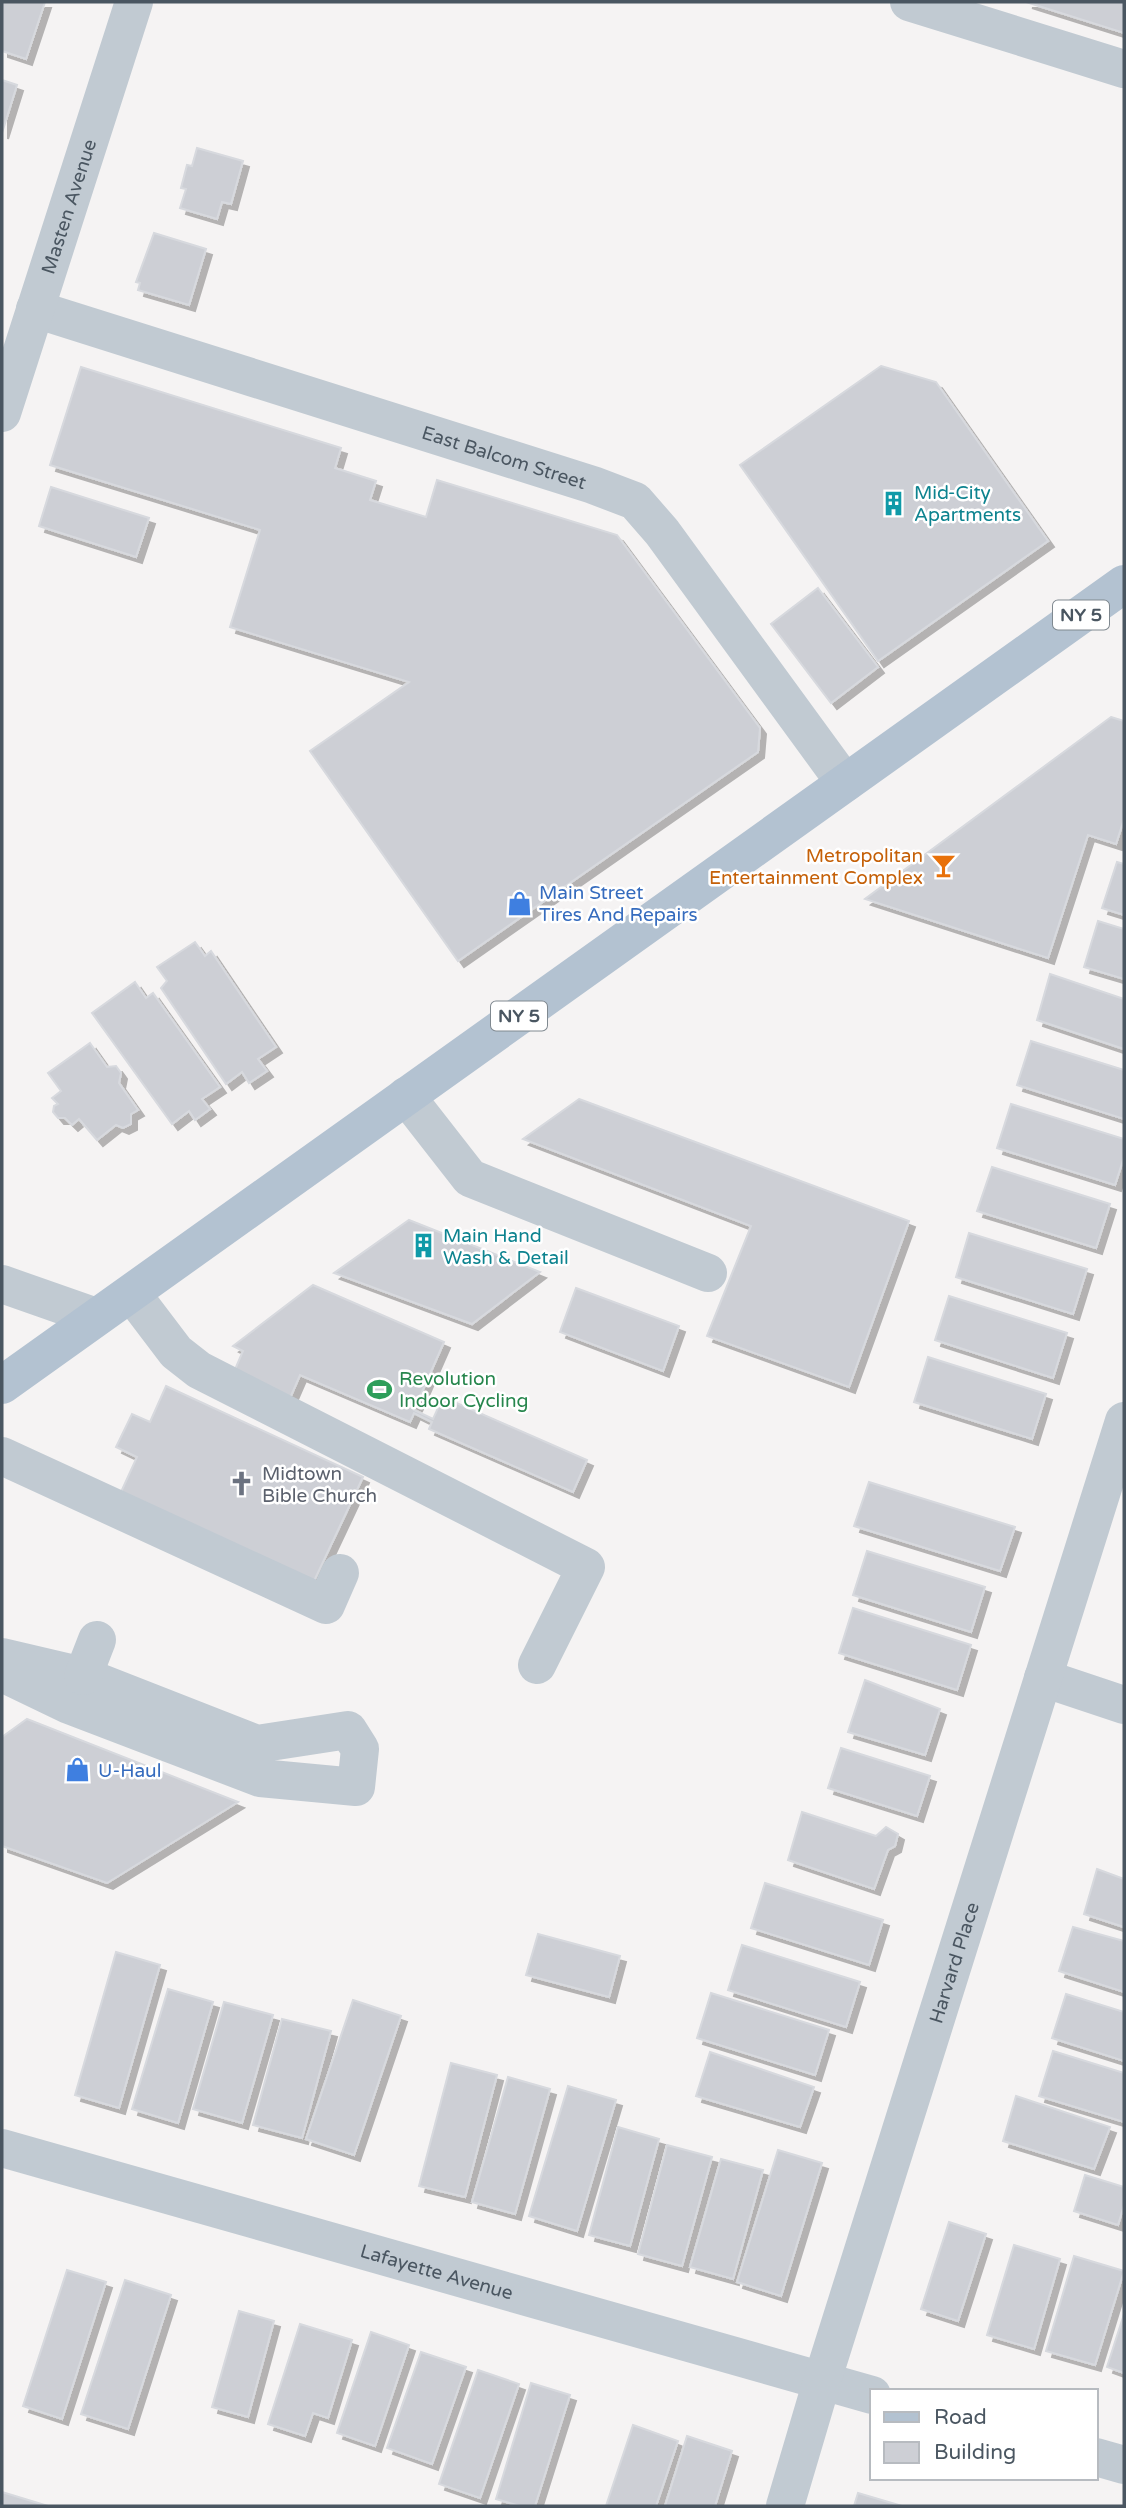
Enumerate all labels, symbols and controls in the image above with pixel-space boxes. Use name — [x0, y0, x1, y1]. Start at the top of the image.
street label: Masten Avenue — [37, 136, 101, 277]
street label: East Balcom Street — [419, 422, 589, 494]
place label: Mid-City Apartments — [914, 482, 1021, 526]
building icon: Mid-City Apartments — [880, 489, 908, 517]
road number: NY 5 — [1053, 600, 1109, 630]
place label: Metropolitan Entertainment Complex — [709, 845, 923, 889]
bar icon: Metropolitan Entertainment Complex — [929, 852, 957, 880]
place label: Main Street Tires And Repairs — [539, 882, 698, 926]
shop icon: Main Street Tires And Repairs — [505, 889, 533, 917]
road number: NY 5 — [491, 1001, 547, 1030]
place label: Main Hand Wash & Detail — [443, 1225, 569, 1269]
building icon: Main Hand Wash & Detail — [409, 1232, 437, 1260]
place label: Revolution Indoor Cycling — [399, 1368, 529, 1412]
sports icon: Revolution Indoor Cycling — [365, 1375, 393, 1403]
place label: Midtown Bible Church — [262, 1463, 377, 1507]
church icon: Midtown Bible Church — [228, 1470, 256, 1498]
shop icon: U-Haul — [64, 1756, 92, 1784]
place label: U-Haul — [98, 1760, 161, 1782]
street label: Harvard Place — [925, 1900, 984, 2026]
street label: Lafayette Avenue — [358, 2240, 515, 2305]
legend — [870, 2389, 1098, 2480]
text: Road — [934, 2405, 987, 2430]
text: Building — [934, 2440, 1016, 2465]

